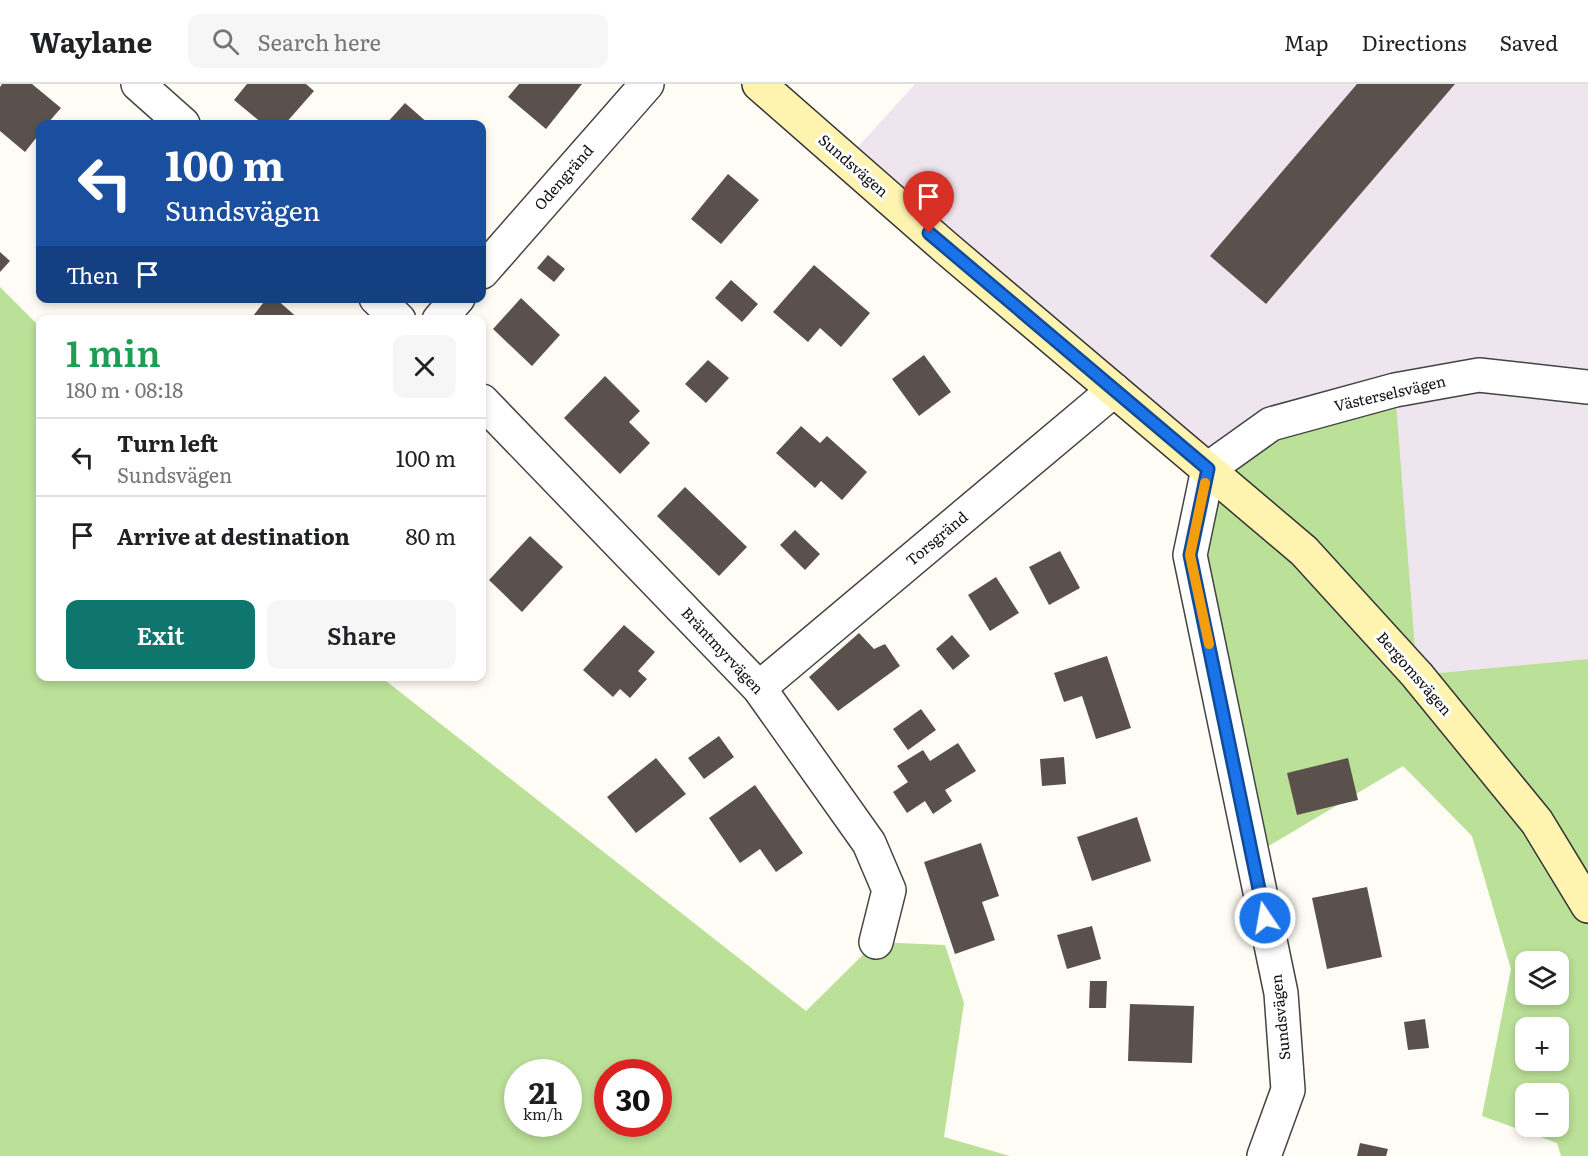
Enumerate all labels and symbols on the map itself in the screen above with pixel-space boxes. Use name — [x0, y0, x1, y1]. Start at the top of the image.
street label: Sundsvägen — [814, 128, 894, 202]
street label: Odengränd — [528, 139, 598, 215]
pin — [903, 171, 954, 233]
street label: Västerselsvägen — [1332, 368, 1448, 417]
street label: Torsgränd — [900, 505, 972, 571]
street label: Bräntmyrvägen — [676, 601, 770, 699]
street label: Bergomsvägen — [1372, 626, 1458, 720]
position arrow — [1233, 886, 1297, 950]
street label: Sundsvägen — [1264, 973, 1295, 1061]
speed limit sign: 30 — [594, 1059, 672, 1137]

